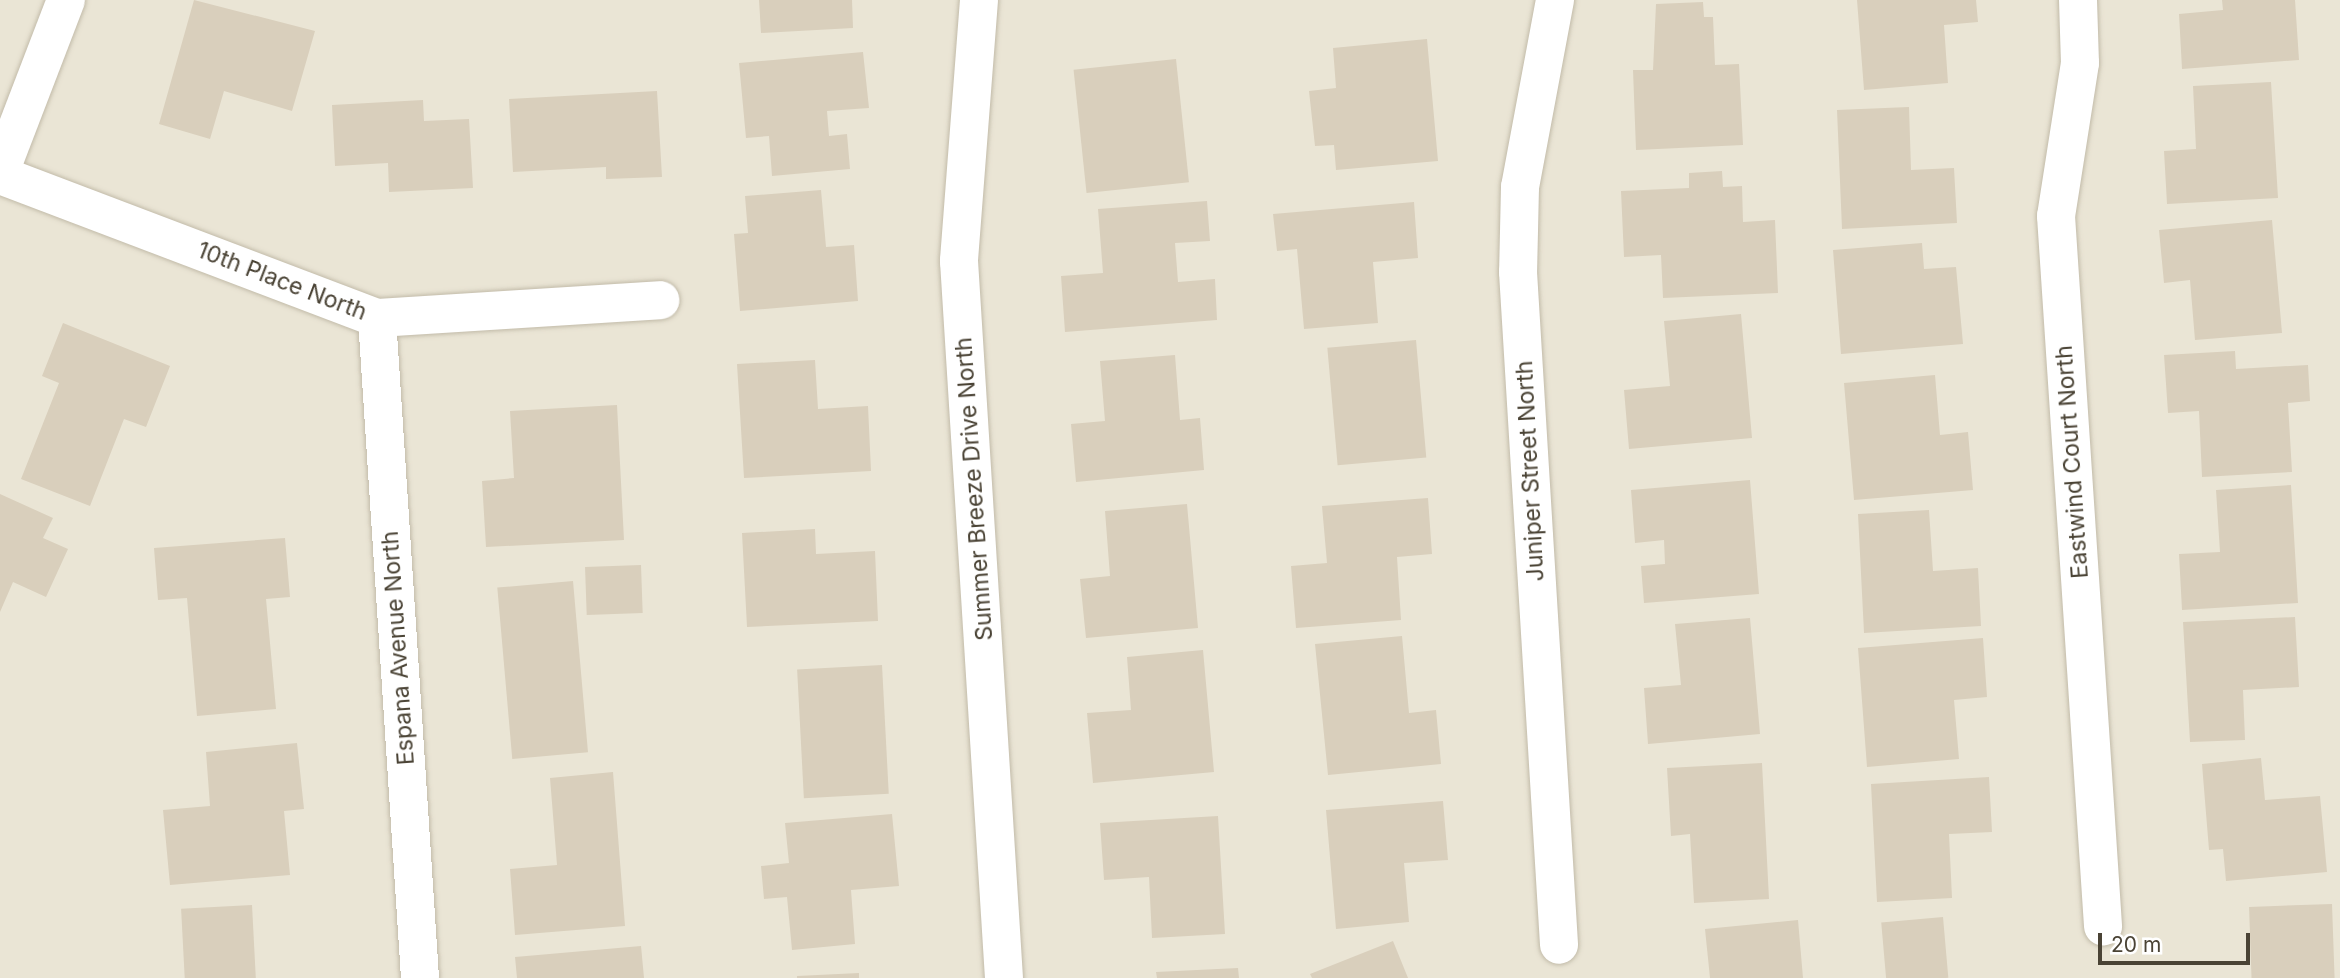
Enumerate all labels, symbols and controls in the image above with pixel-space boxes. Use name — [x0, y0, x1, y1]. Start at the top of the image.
street label: 10th Place North — [193, 236, 371, 326]
street label: Summer Breeze Drive North — [950, 336, 998, 642]
street label: Eastwind Court North — [2050, 344, 2094, 580]
street label: Juniper Street North — [1510, 360, 1550, 582]
street label: Espana Avenue North — [376, 530, 420, 766]
scale bar — [2102, 918, 2254, 962]
text: 20 m — [2111, 932, 2161, 957]

